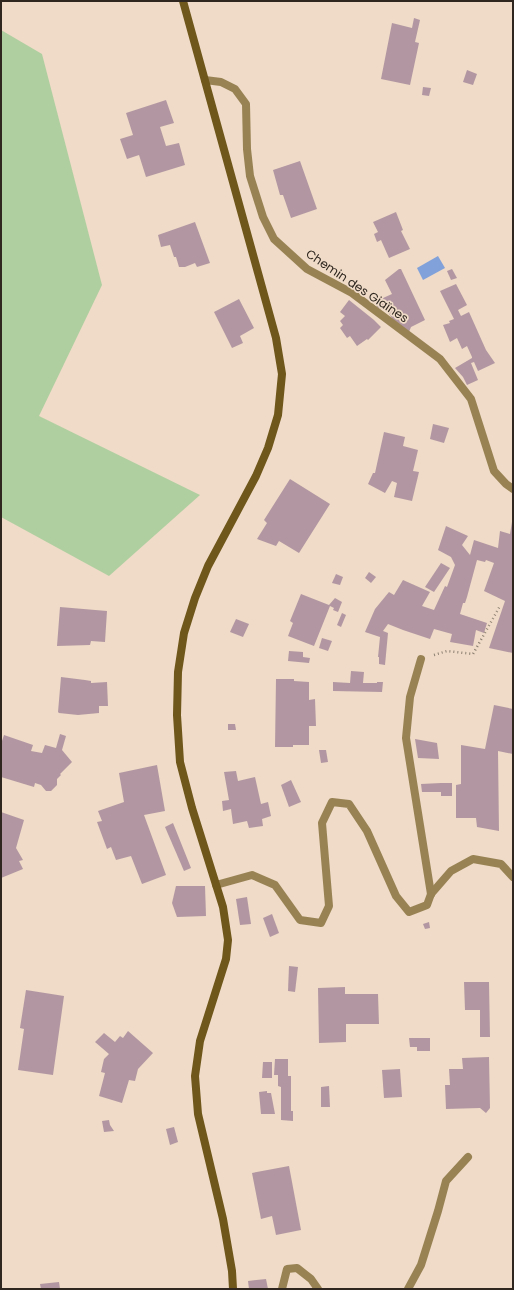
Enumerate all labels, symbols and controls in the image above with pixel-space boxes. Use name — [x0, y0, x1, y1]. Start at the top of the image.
street label: Chemin des Giaïnes — [303, 245, 412, 326]

